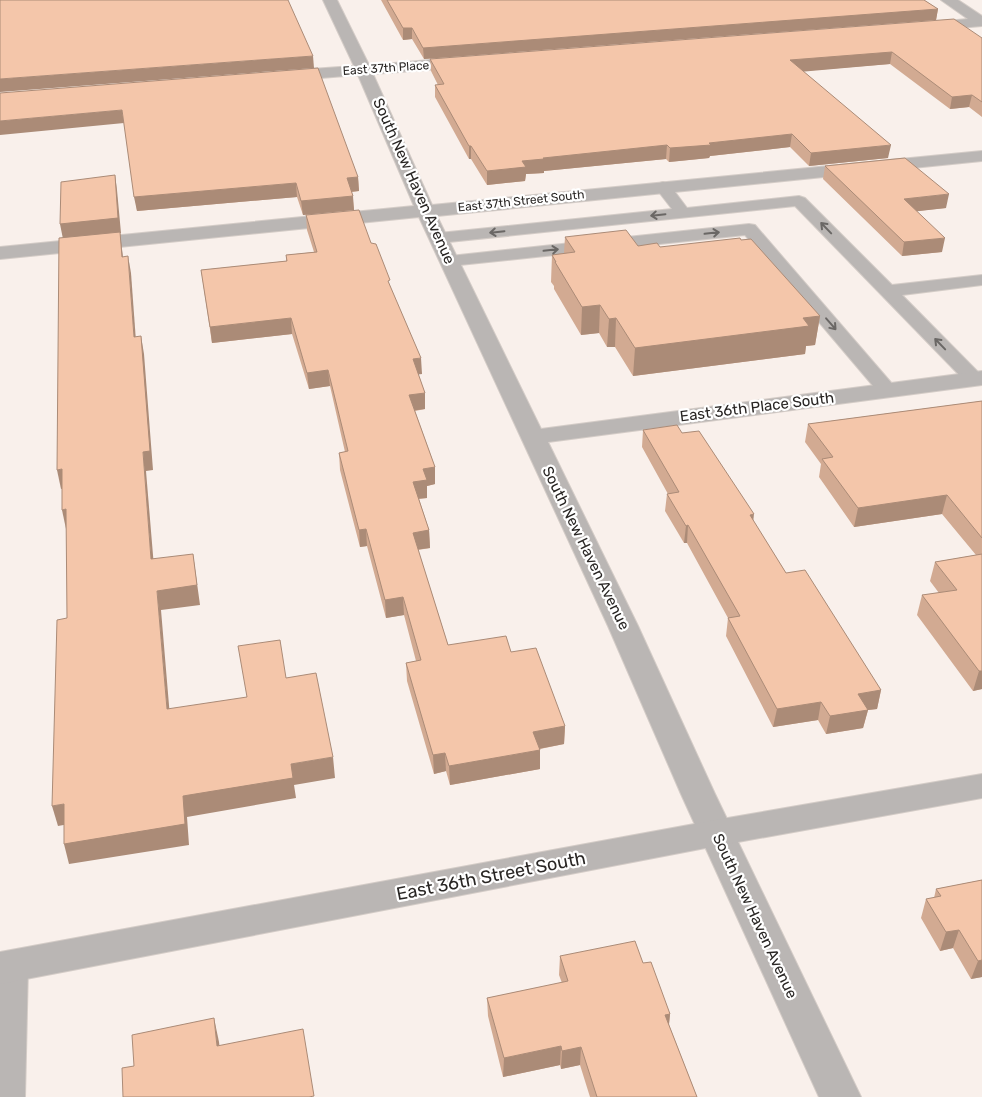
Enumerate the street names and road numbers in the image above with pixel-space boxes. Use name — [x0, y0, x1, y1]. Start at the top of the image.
street label: East 37th Place — [342, 58, 430, 78]
street label: South New Haven Avenue — [369, 95, 459, 267]
street label: East 37th Street South — [457, 187, 585, 215]
street label: East 36th Place South — [679, 389, 835, 425]
street label: South New Haven Avenue — [538, 463, 634, 633]
street label: South New Haven Avenue — [709, 831, 801, 1001]
street label: East 36th Street South — [394, 847, 588, 905]

